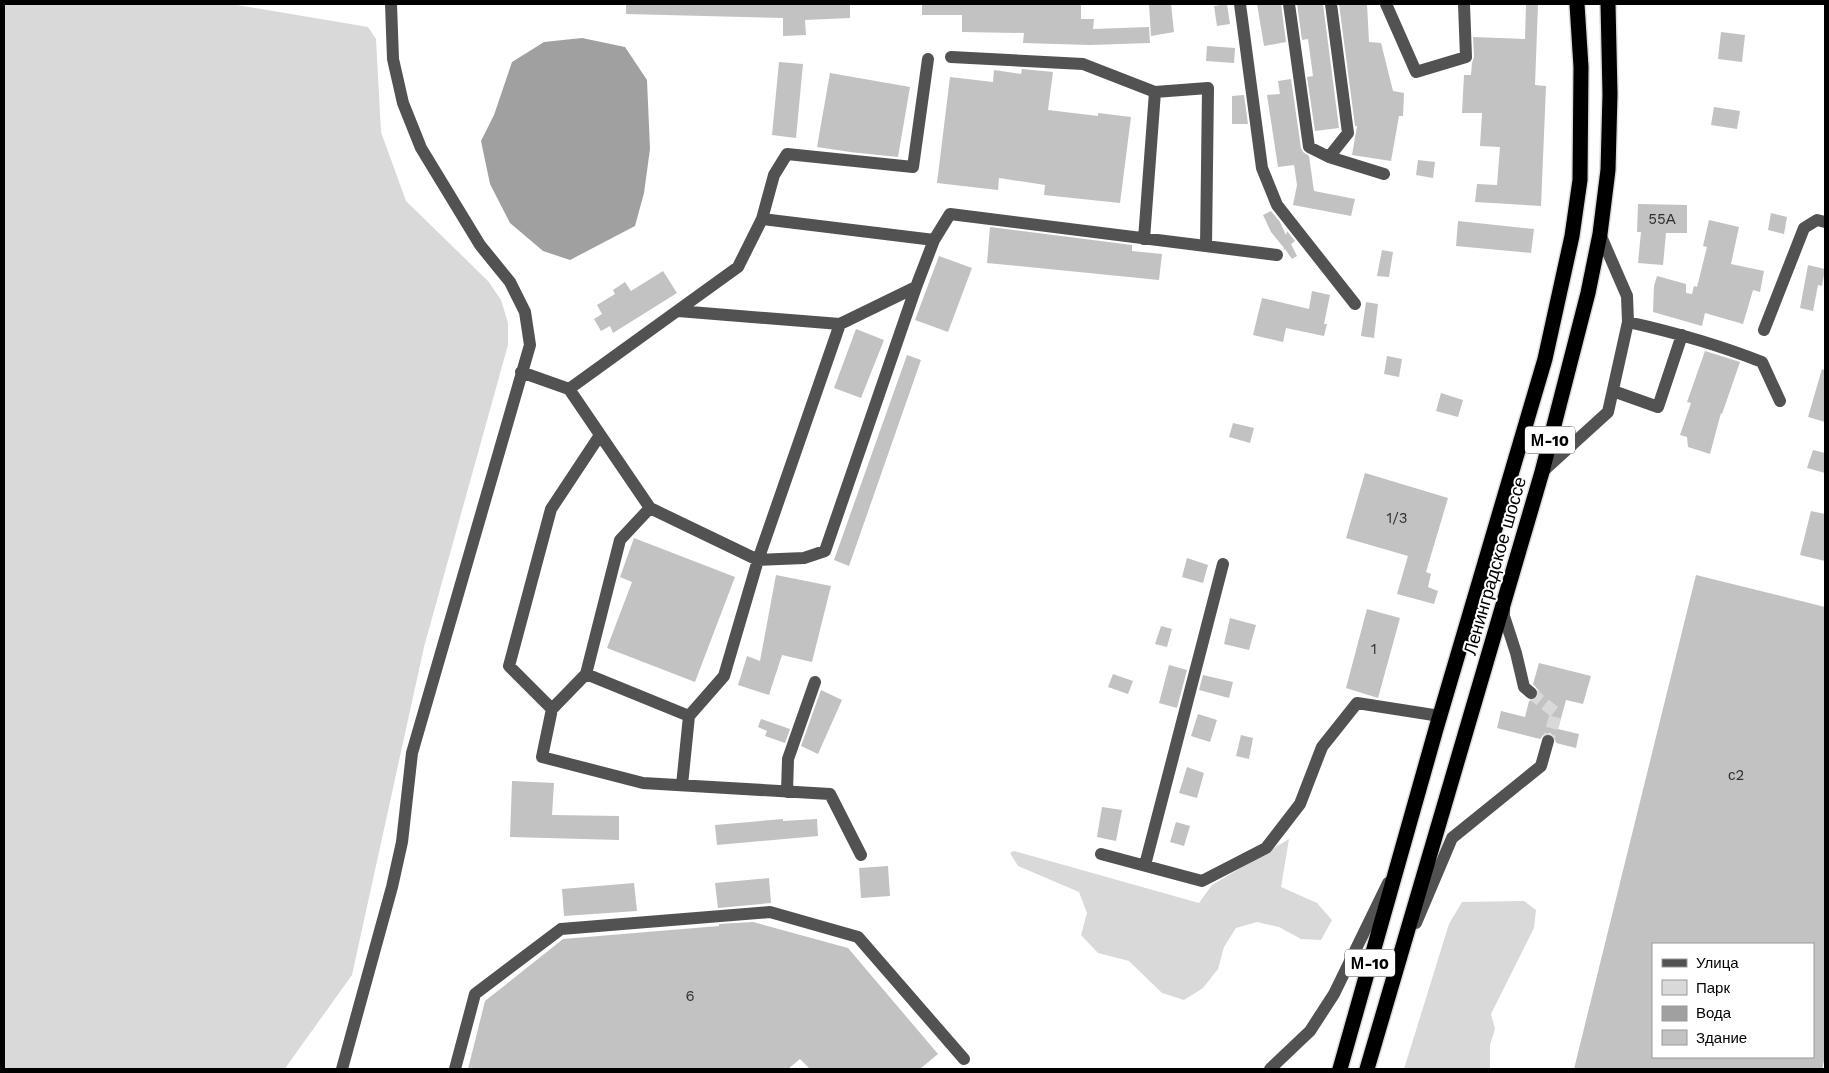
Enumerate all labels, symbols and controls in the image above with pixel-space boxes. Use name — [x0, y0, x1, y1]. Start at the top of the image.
house number: 55А — [1648, 210, 1676, 228]
road number: М-10 — [1525, 426, 1575, 454]
street label: Ленинградское шоссе — [1459, 474, 1530, 657]
house number: 1/3 — [1386, 509, 1408, 527]
house number: 1 — [1371, 640, 1377, 658]
house number: с2 — [1728, 766, 1744, 784]
legend — [1652, 943, 1814, 1058]
road number: М-10 — [1345, 950, 1395, 976]
text: Улица — [1696, 954, 1739, 972]
text: Парк — [1696, 979, 1730, 997]
house number: 6 — [685, 987, 695, 1005]
text: Вода — [1696, 1004, 1732, 1022]
text: Здание — [1696, 1029, 1747, 1047]

